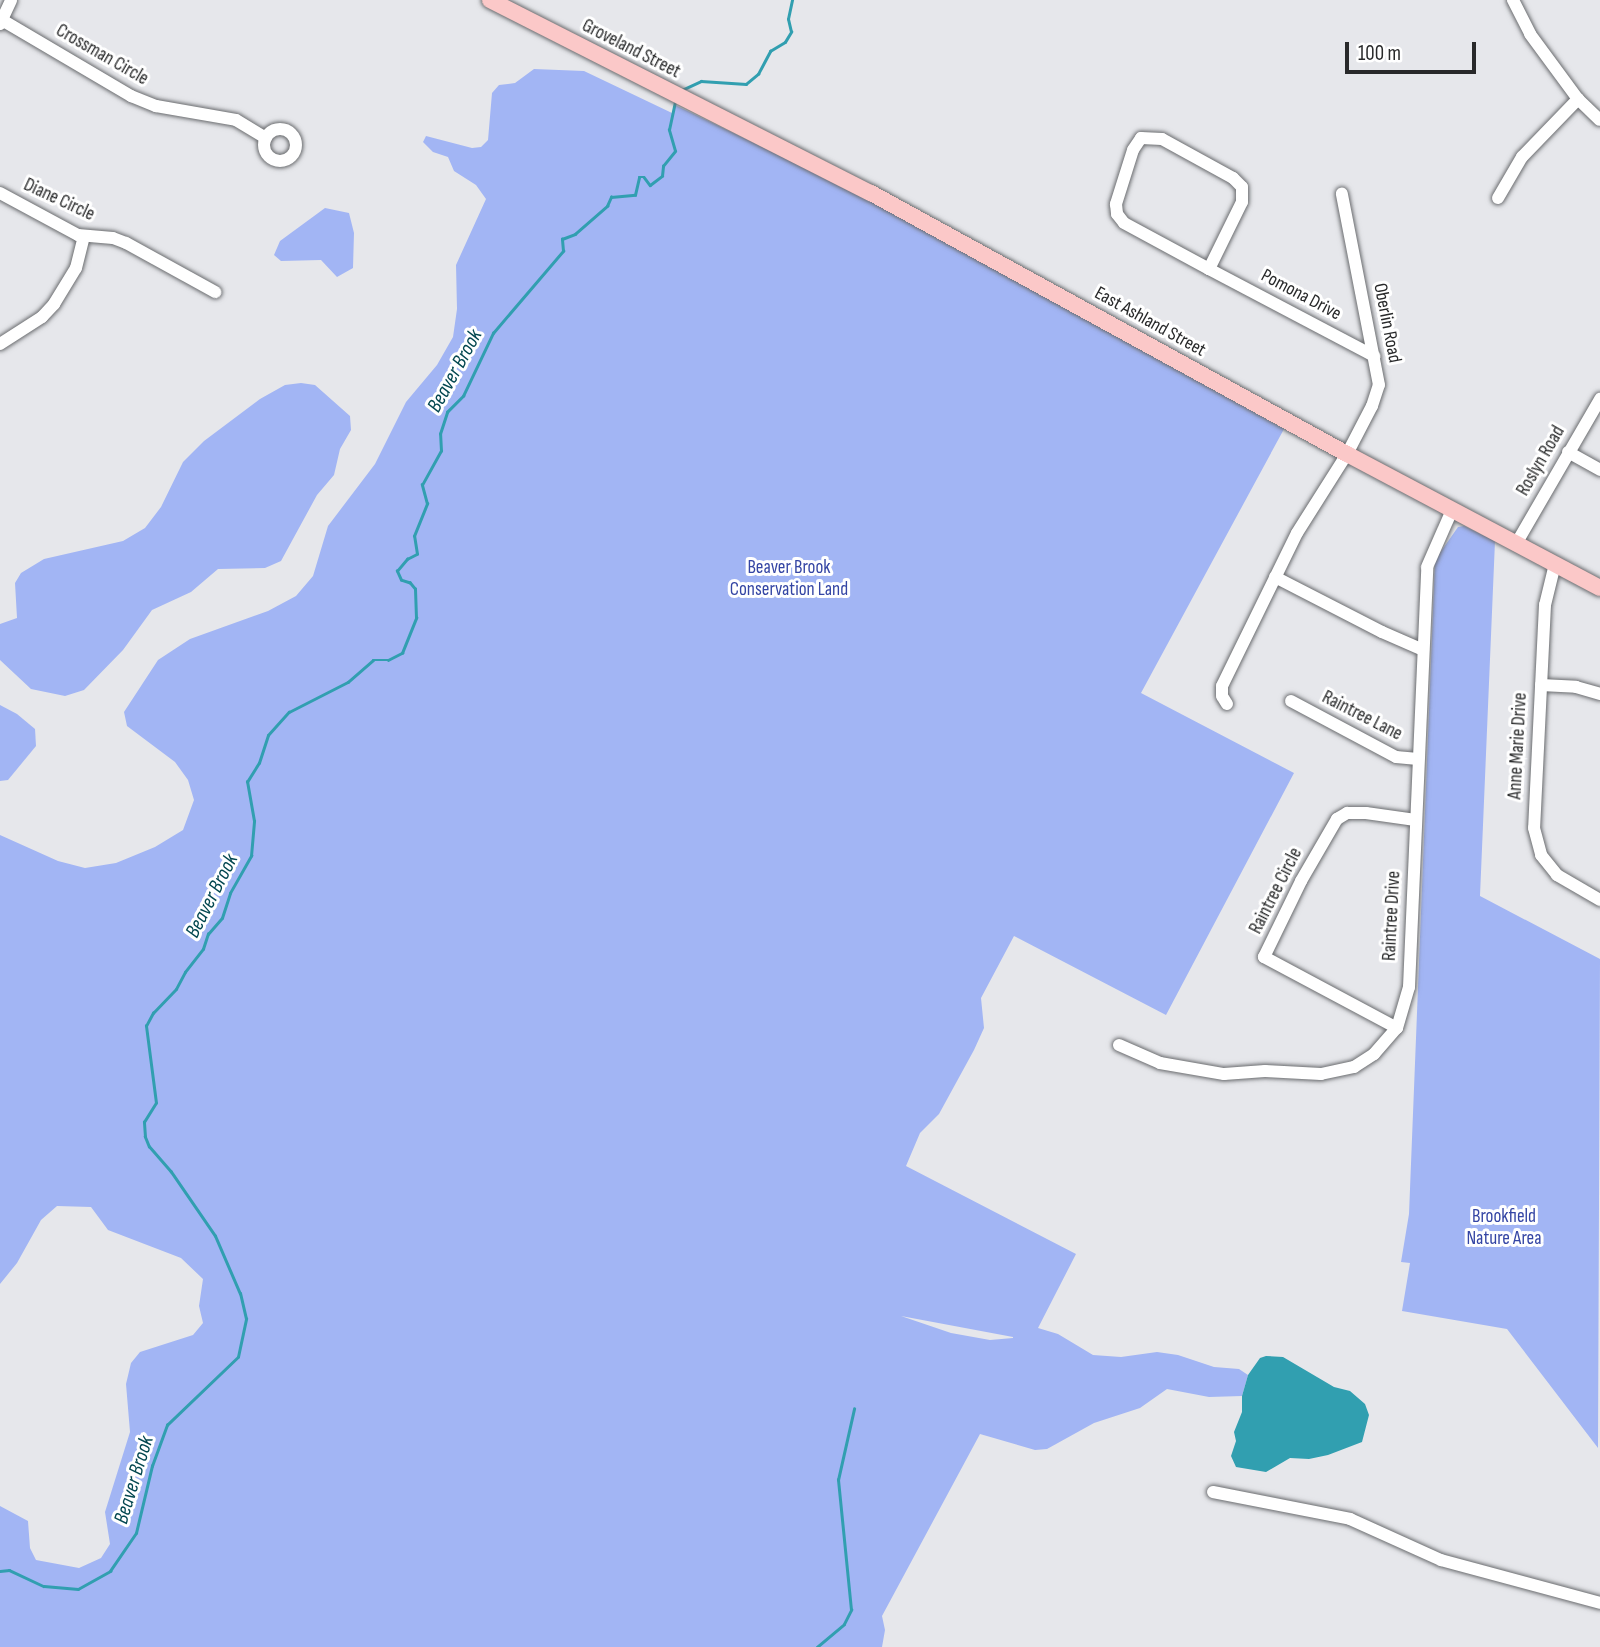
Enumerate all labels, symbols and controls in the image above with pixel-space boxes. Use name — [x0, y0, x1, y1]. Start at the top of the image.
street label: Groveland Street — [578, 14, 684, 84]
street label: Crossman Circle — [52, 19, 152, 91]
scale bar — [1348, 28, 1479, 72]
text: 100 m — [1358, 41, 1401, 66]
street label: Diane Circle — [20, 174, 98, 226]
street label: Pomona Drive — [1257, 264, 1345, 326]
street label: Oberlin Road — [1368, 281, 1406, 365]
street label: East Ashland Street — [1090, 282, 1210, 362]
water label: Beaver Brook — [422, 325, 488, 417]
street label: Roslyn Road — [1512, 422, 1570, 500]
park label: Beaver Brook Conservation Land — [730, 557, 848, 601]
street label: Raintree Lane — [1318, 686, 1406, 746]
street label: Anne Marie Drive — [1504, 692, 1532, 800]
street label: Raintree Circle — [1245, 844, 1307, 938]
water label: Beaver Brook — [180, 850, 244, 942]
street label: Raintree Drive — [1378, 870, 1406, 962]
park label: Brookfield Nature Area — [1466, 1206, 1542, 1250]
water label: Beaver Brook — [109, 1433, 159, 1527]

